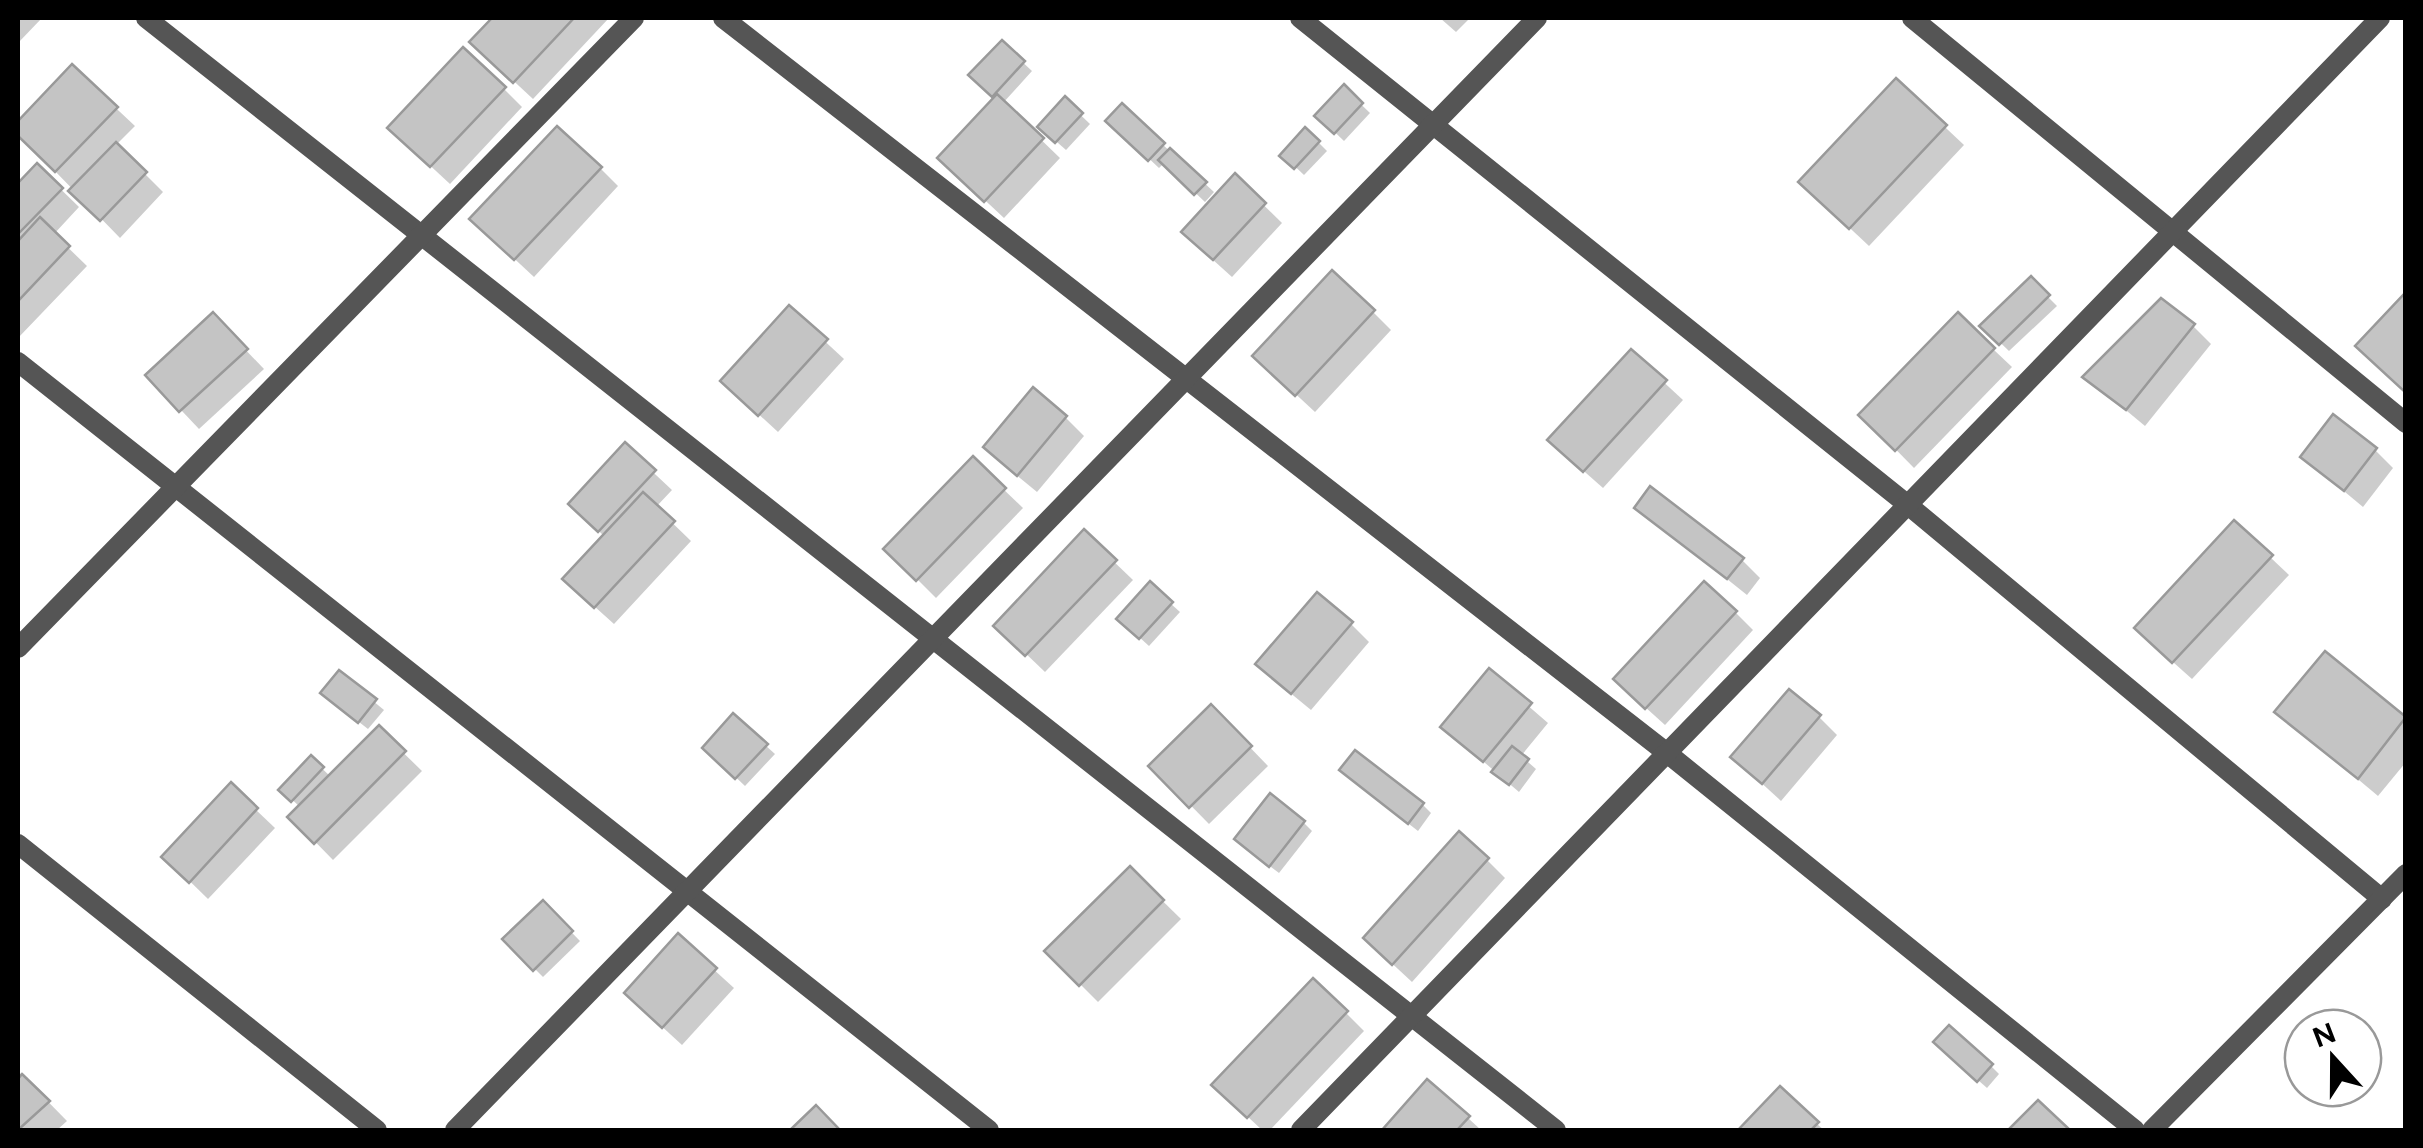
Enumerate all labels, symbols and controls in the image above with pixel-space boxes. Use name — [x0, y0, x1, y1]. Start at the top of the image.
north arrow — [2283, 1008, 2383, 1108]
text: N — [2308, 1015, 2340, 1054]

